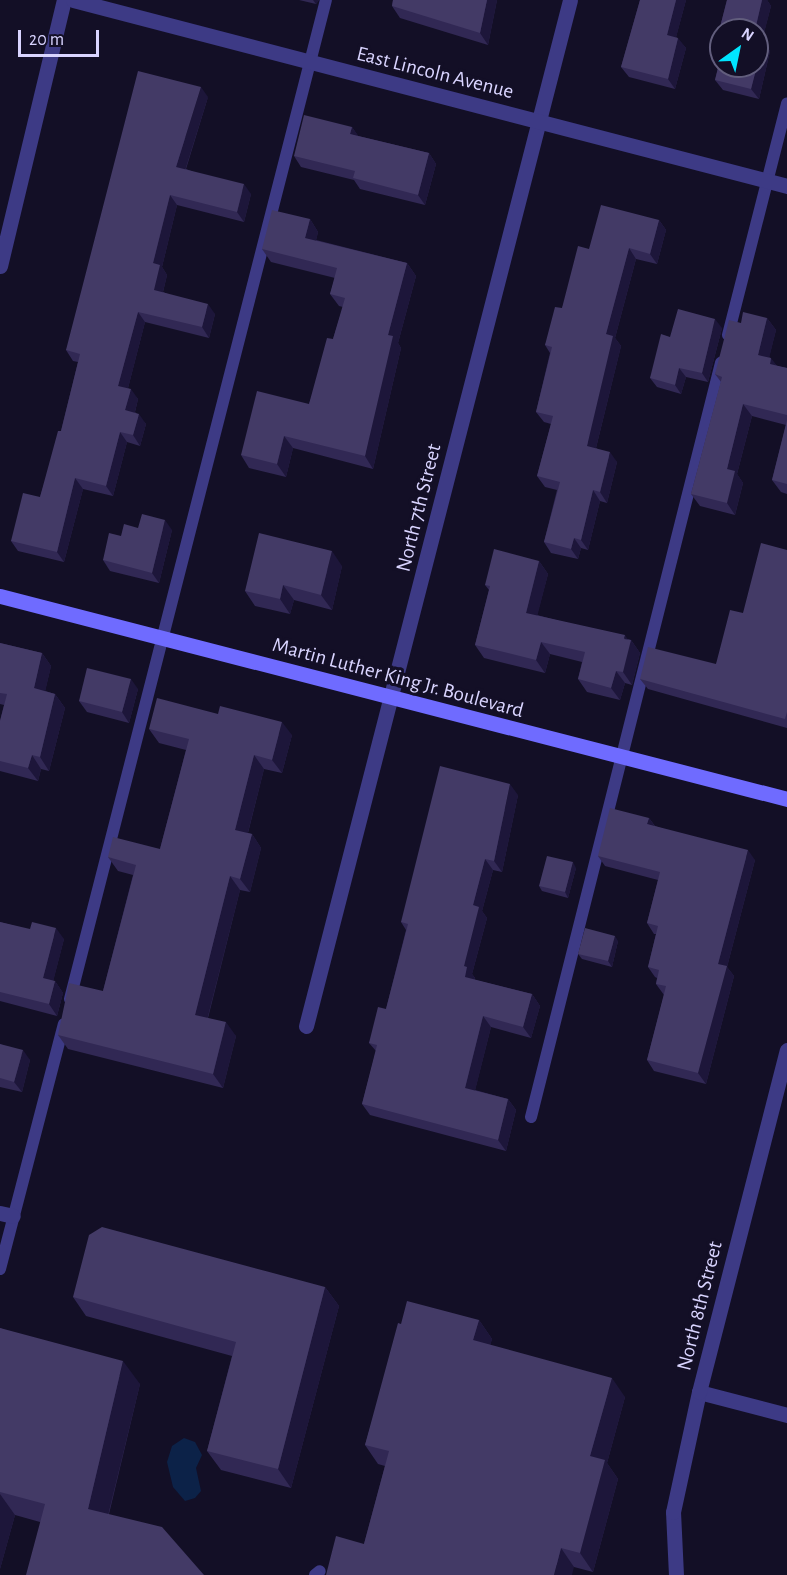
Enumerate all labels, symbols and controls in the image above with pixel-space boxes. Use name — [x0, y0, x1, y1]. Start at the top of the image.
scale bar — [21, 18, 102, 56]
north arrow — [709, 18, 769, 78]
text: N — [739, 25, 757, 44]
text: 20 m — [29, 31, 64, 49]
street label: East Lincoln Avenue — [354, 41, 516, 105]
street label: North 7th Street — [391, 441, 447, 575]
street label: Martin Luther King Jr. Boulevard — [270, 632, 526, 724]
street label: North 8th Street — [672, 1239, 728, 1373]

